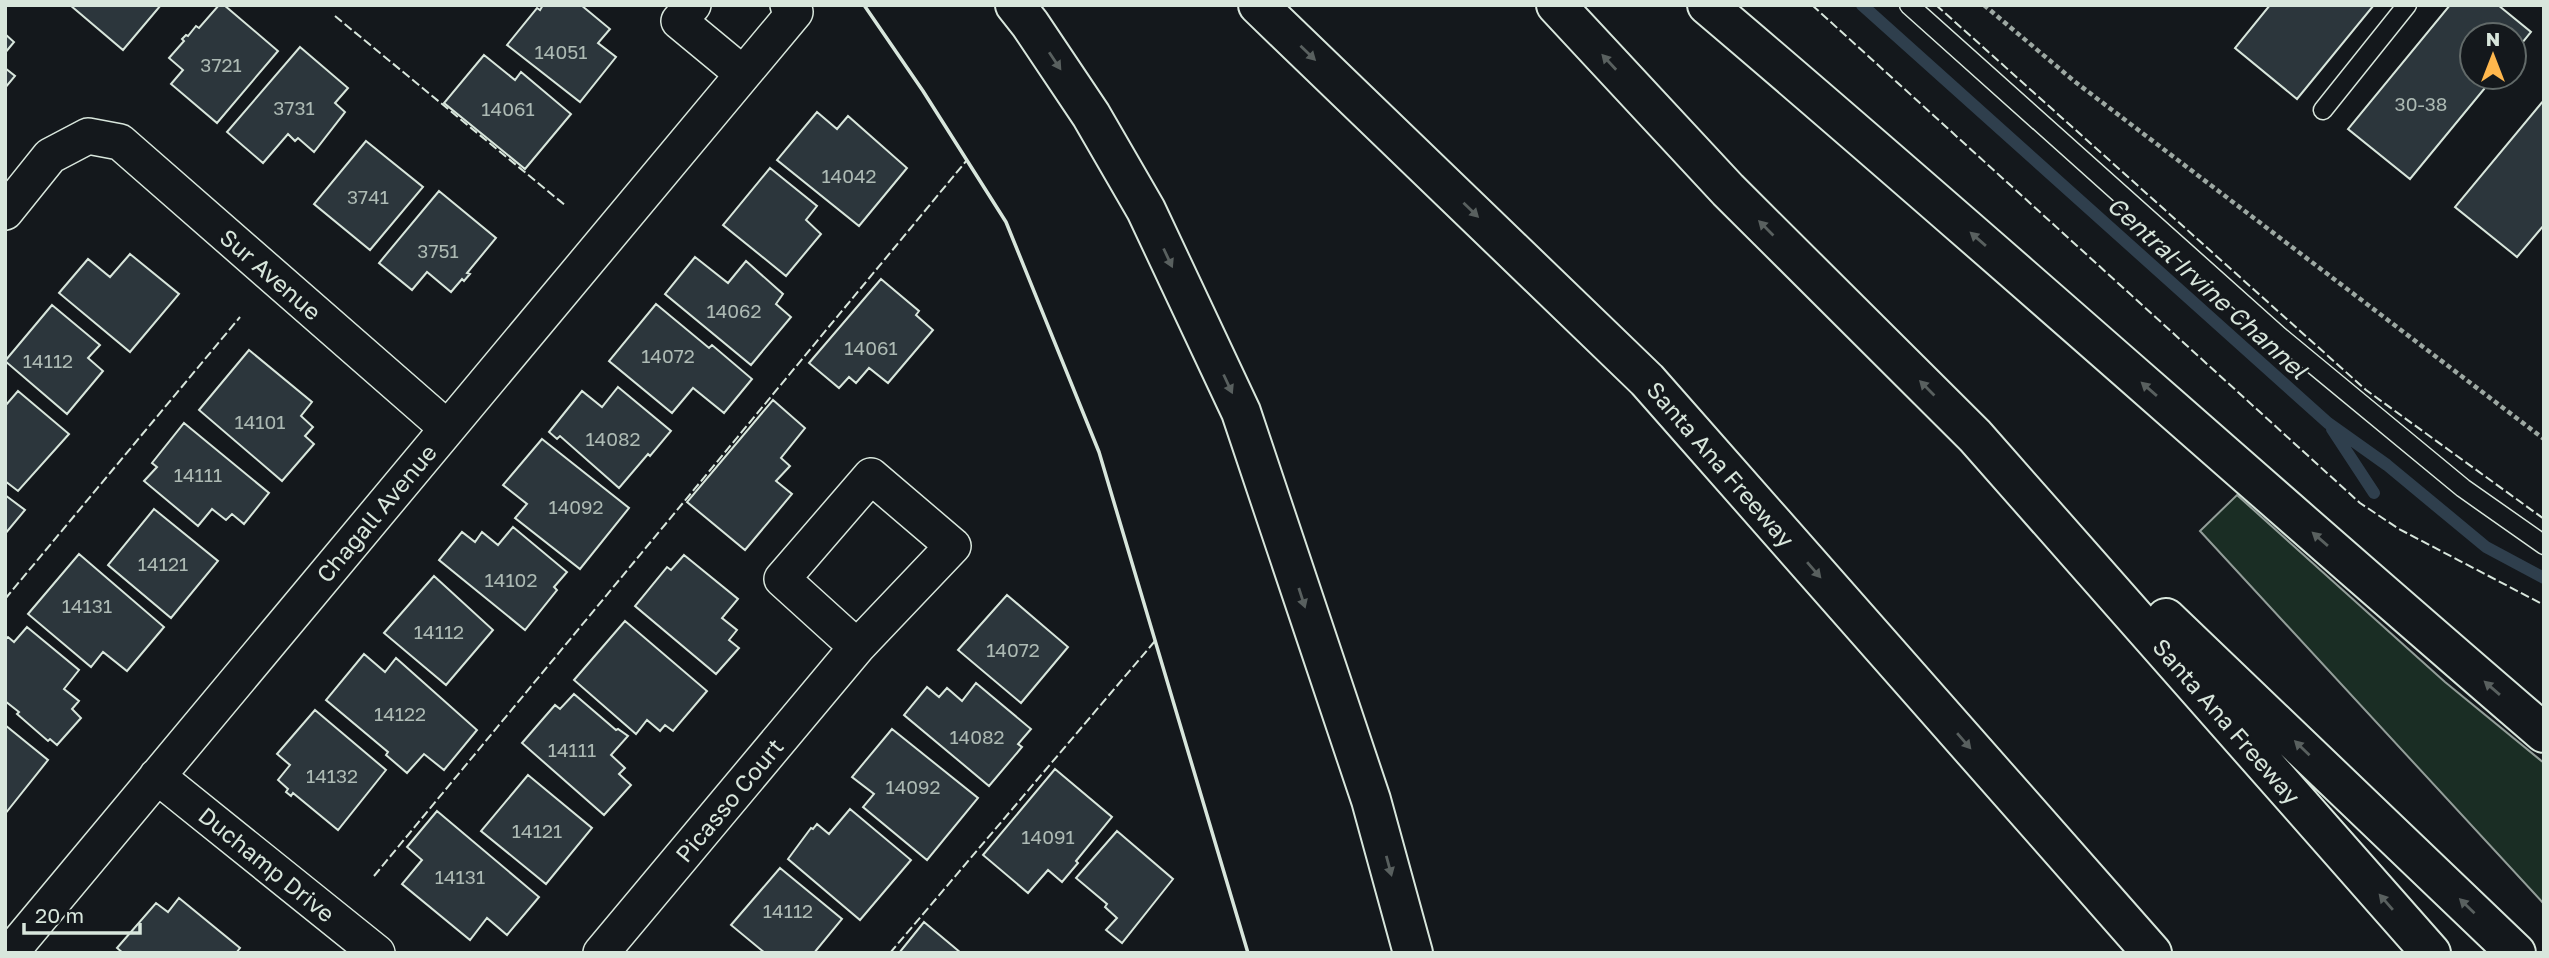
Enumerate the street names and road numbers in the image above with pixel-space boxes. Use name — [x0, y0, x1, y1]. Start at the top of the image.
street label: Sur Avenue — [215, 223, 327, 325]
street label: Santa Ana Freeway — [1641, 375, 1801, 553]
street label: Chagall Avenue — [310, 438, 442, 588]
street label: Santa Ana Freeway — [2147, 632, 2307, 810]
street label: Picasso Court — [669, 733, 789, 867]
street label: Duchamp Drive — [193, 801, 341, 927]

